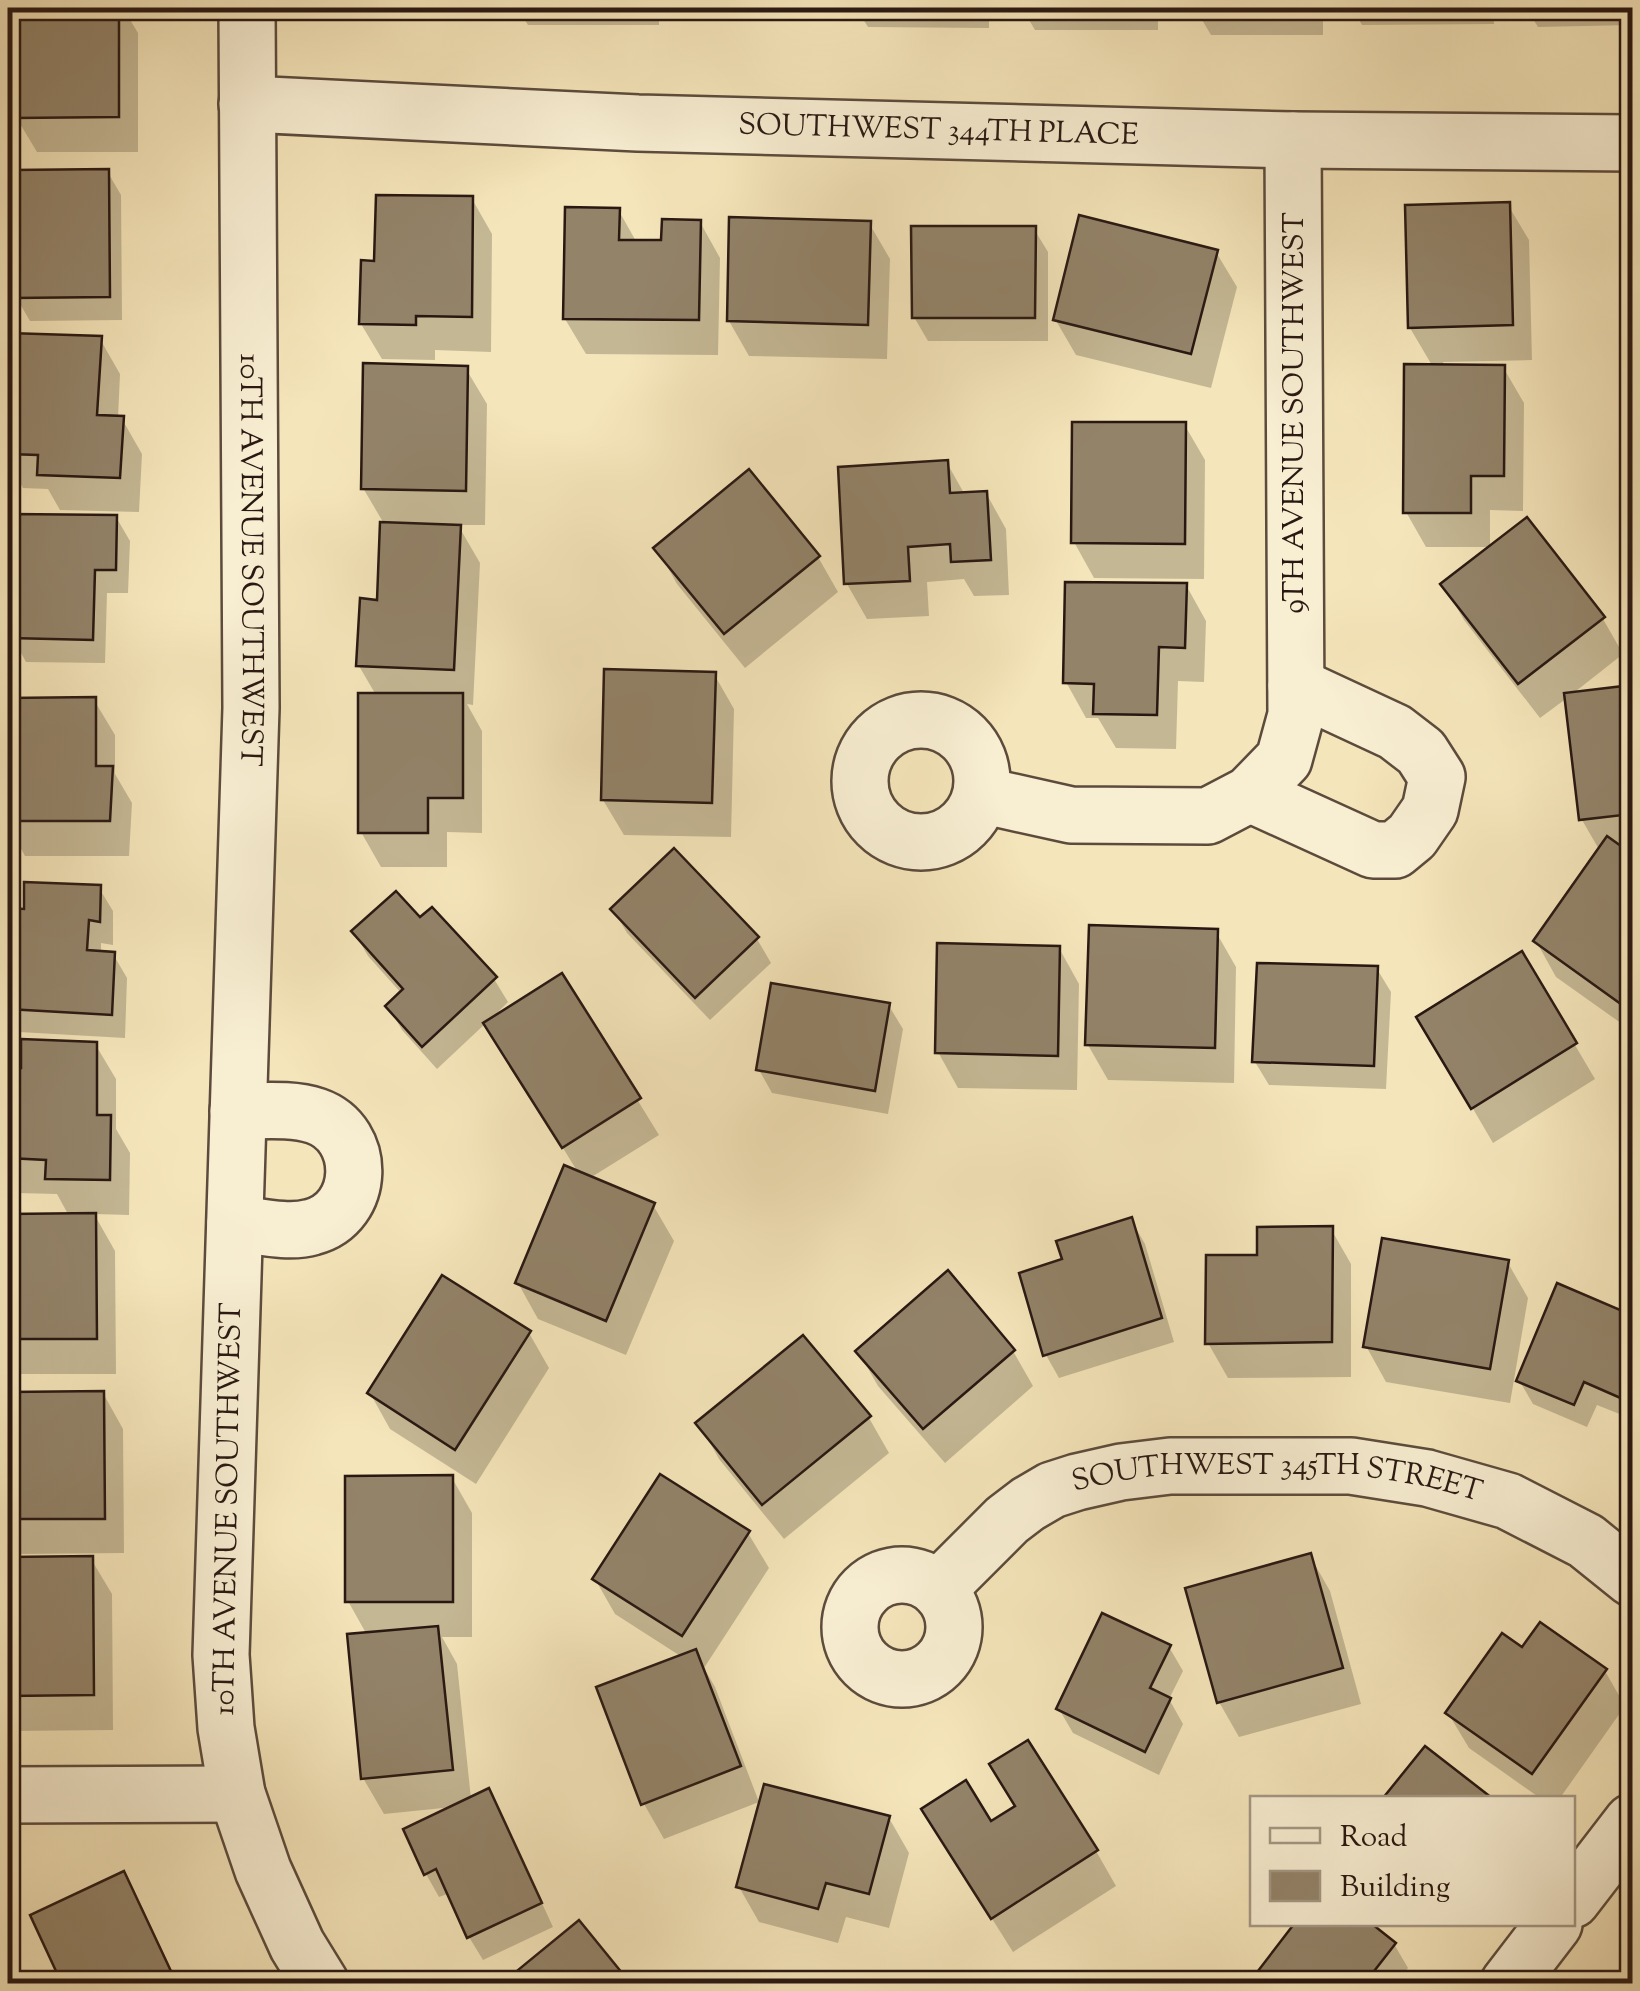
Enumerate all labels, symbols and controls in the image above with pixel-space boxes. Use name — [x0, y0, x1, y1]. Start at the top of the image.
street label: SOUTHWEST 344TH PLACE — [738, 104, 1139, 157]
street label: 9TH AVENUE SOUTHWEST — [1274, 212, 1317, 614]
street label: 10TH AVENUE SOUTHWEST — [227, 353, 273, 767]
street label: 10TH AVENUE SOUTHWEST — [204, 1302, 254, 1716]
street label: SOUTHWEST 345TH STREET — [1068, 1445, 1487, 1514]
legend — [1250, 1796, 1575, 1926]
text: Road — [1340, 1817, 1407, 1860]
text: Building — [1340, 1867, 1450, 1910]

